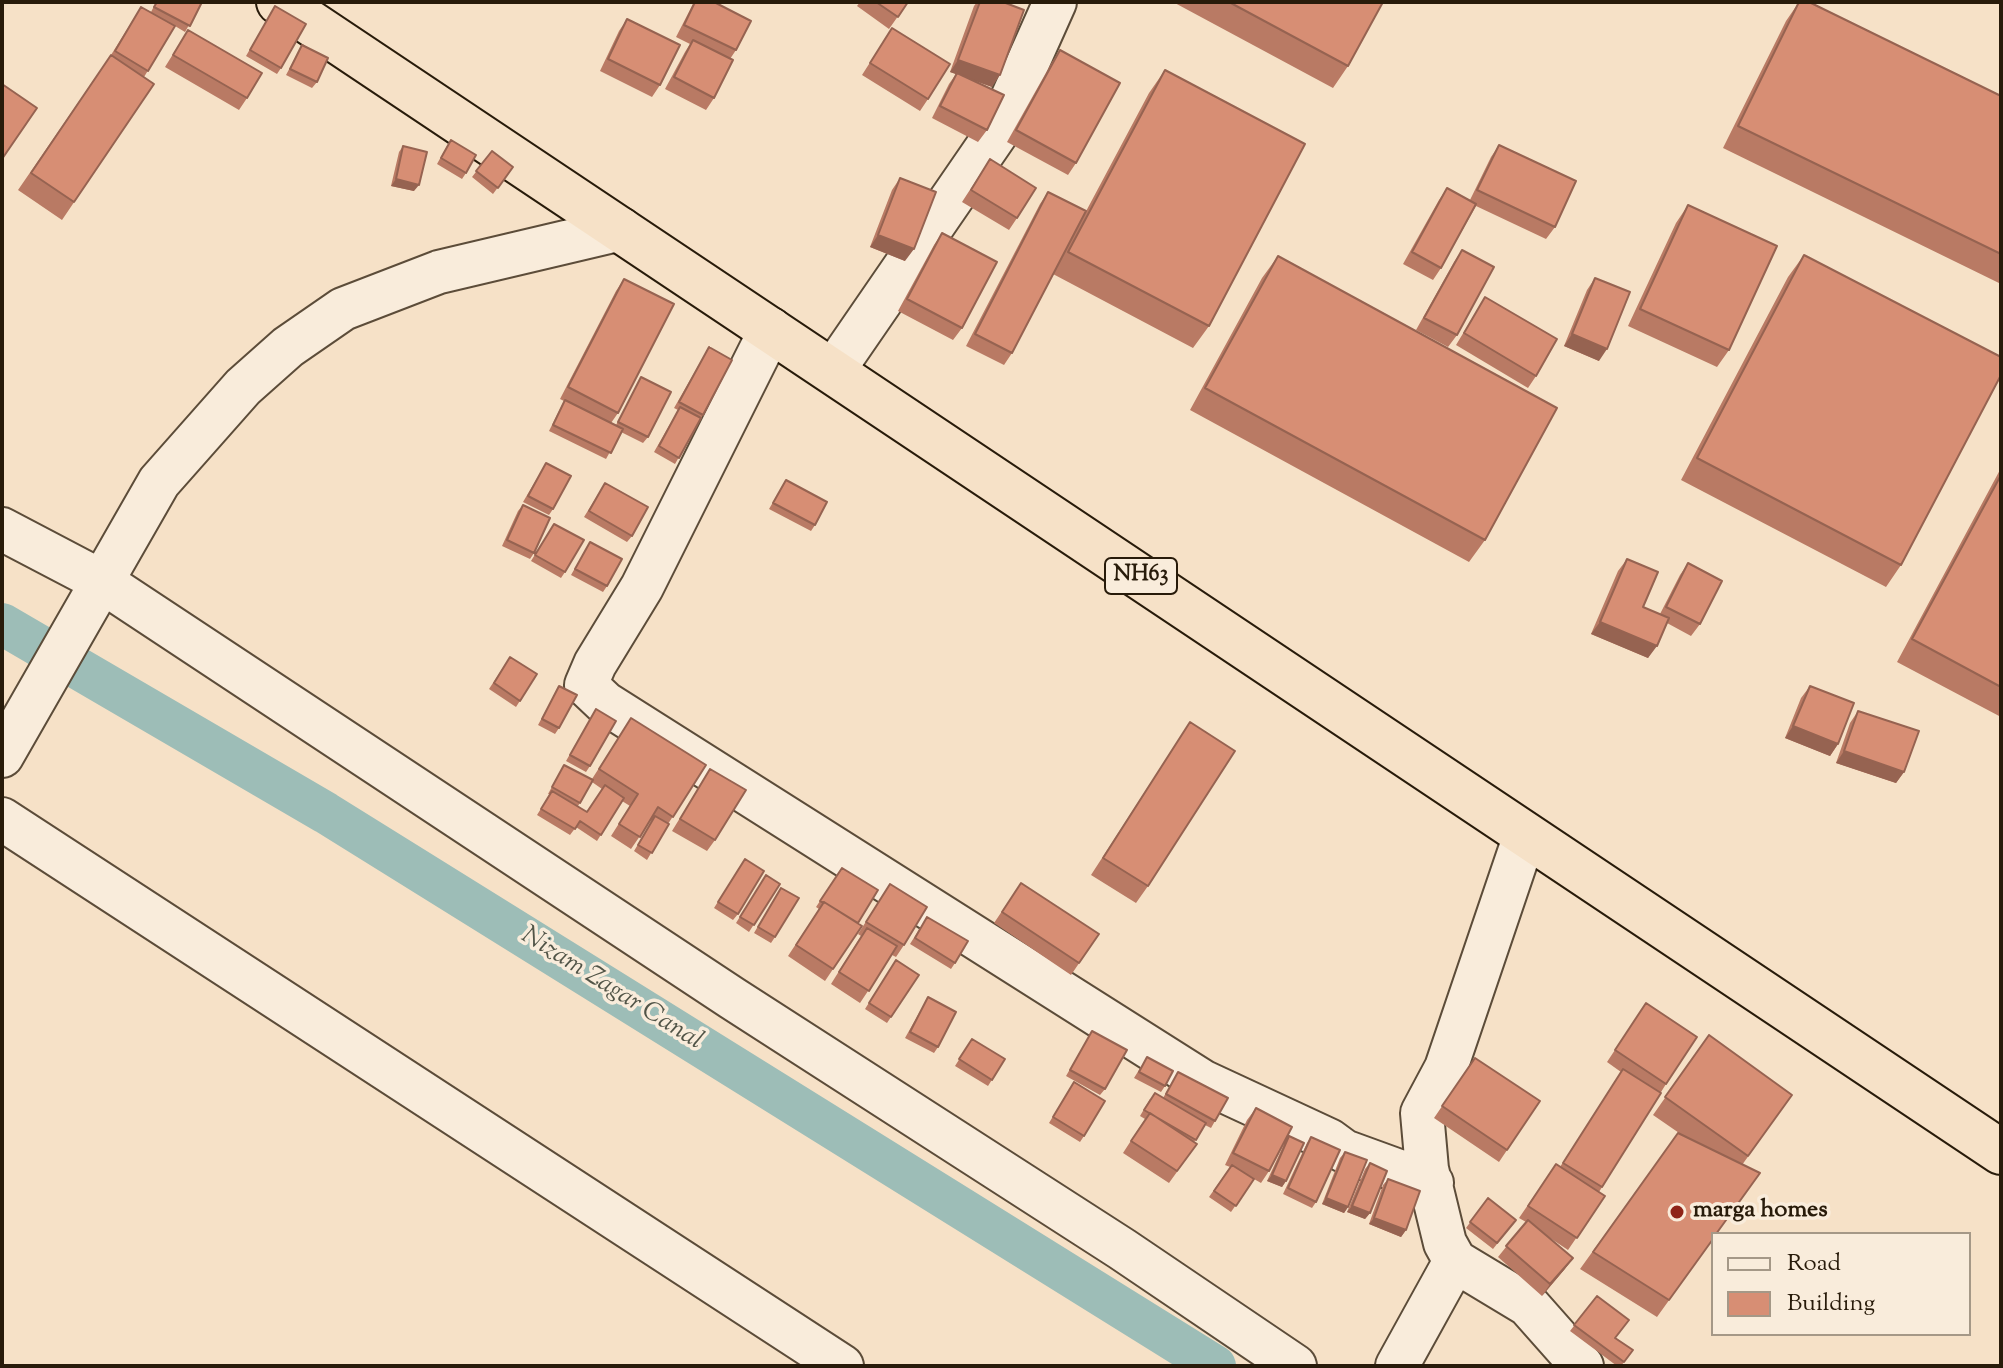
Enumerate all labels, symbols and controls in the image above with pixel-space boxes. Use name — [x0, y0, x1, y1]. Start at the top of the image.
road number: NH63 — [1105, 558, 1177, 594]
water label: Nizam Zagar Canal — [514, 922, 708, 1058]
place label: marga homes — [1693, 1198, 1828, 1226]
marker: marga homes — [1668, 1203, 1686, 1221]
legend — [1711, 1232, 1971, 1336]
text: Road — [1787, 1247, 1841, 1281]
text: Building — [1787, 1287, 1875, 1321]

